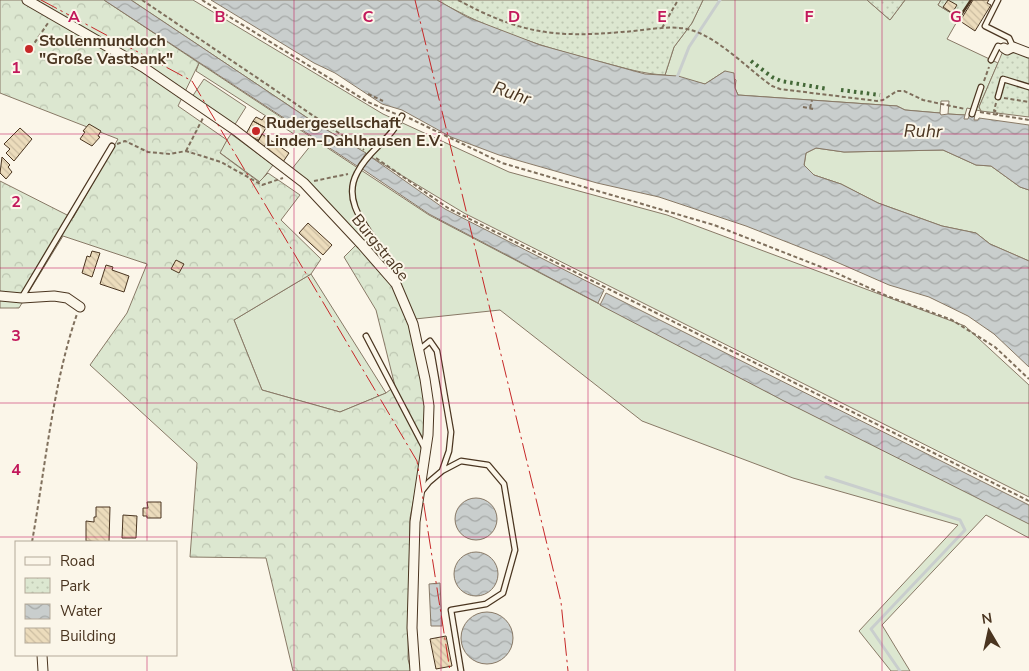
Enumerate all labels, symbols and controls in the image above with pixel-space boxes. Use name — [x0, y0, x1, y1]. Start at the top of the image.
text: A — [68, 6, 80, 28]
text: B — [214, 6, 226, 28]
text: C — [363, 6, 374, 28]
text: D — [508, 6, 520, 28]
text: E — [657, 6, 667, 28]
text: F — [805, 6, 814, 28]
text: G — [950, 6, 962, 28]
place label: Stollenmundloch "Große Vastbank" — [39, 30, 173, 70]
marker: Stollenmundloch "Große Vastbank" — [23, 43, 35, 55]
text: 1 — [11, 57, 21, 79]
water label: Ruhr — [490, 75, 535, 111]
place label: Rudergesellschaft Linden-Dahlhausen E.V. — [266, 112, 443, 152]
water label: Ruhr — [903, 119, 943, 143]
marker: Rudergesellschaft Linden-Dahlhausen E.V. — [250, 125, 262, 137]
text: 2 — [11, 191, 21, 213]
street label: Burgstraße — [346, 209, 414, 286]
text: 3 — [11, 325, 21, 347]
text: 4 — [11, 459, 21, 481]
legend — [15, 541, 178, 656]
text: Road — [60, 551, 95, 571]
text: Park — [60, 576, 90, 596]
text: Water — [60, 601, 103, 621]
north arrow — [964, 606, 1014, 656]
text: N — [980, 608, 994, 629]
text: Building — [60, 626, 116, 646]

